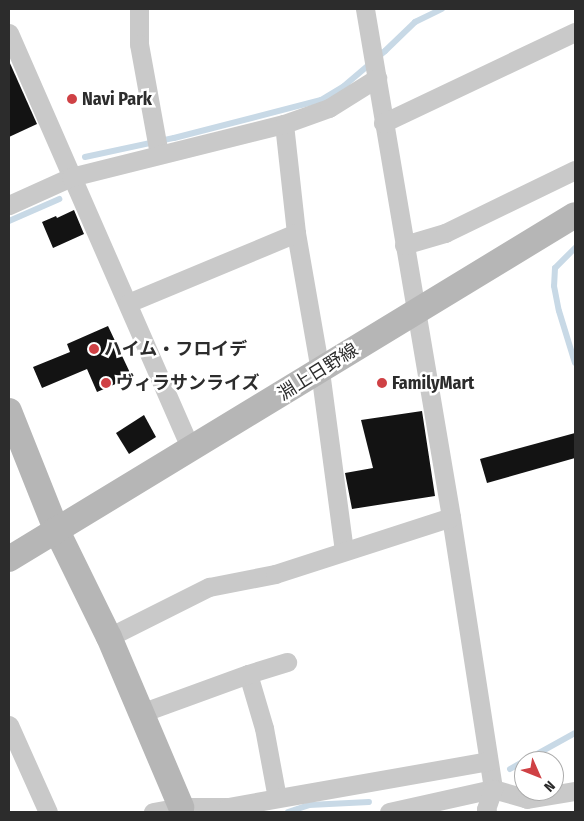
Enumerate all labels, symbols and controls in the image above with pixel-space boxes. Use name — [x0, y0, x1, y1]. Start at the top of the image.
place label: Navi Park — [82, 88, 152, 110]
marker: Navi Park — [66, 93, 78, 105]
place label: ハイム・フロイデ — [104, 338, 248, 360]
street label: 淵上日野線 — [274, 339, 362, 405]
marker: ハイム・フロイデ — [88, 343, 100, 355]
place label: ヴィラサンライズ — [116, 372, 260, 394]
place label: FamilyMart — [392, 372, 474, 394]
marker: ヴィラサンライズ — [100, 377, 112, 389]
marker: FamilyMart — [376, 377, 388, 389]
north arrow — [514, 751, 564, 801]
text: N — [540, 777, 558, 795]

